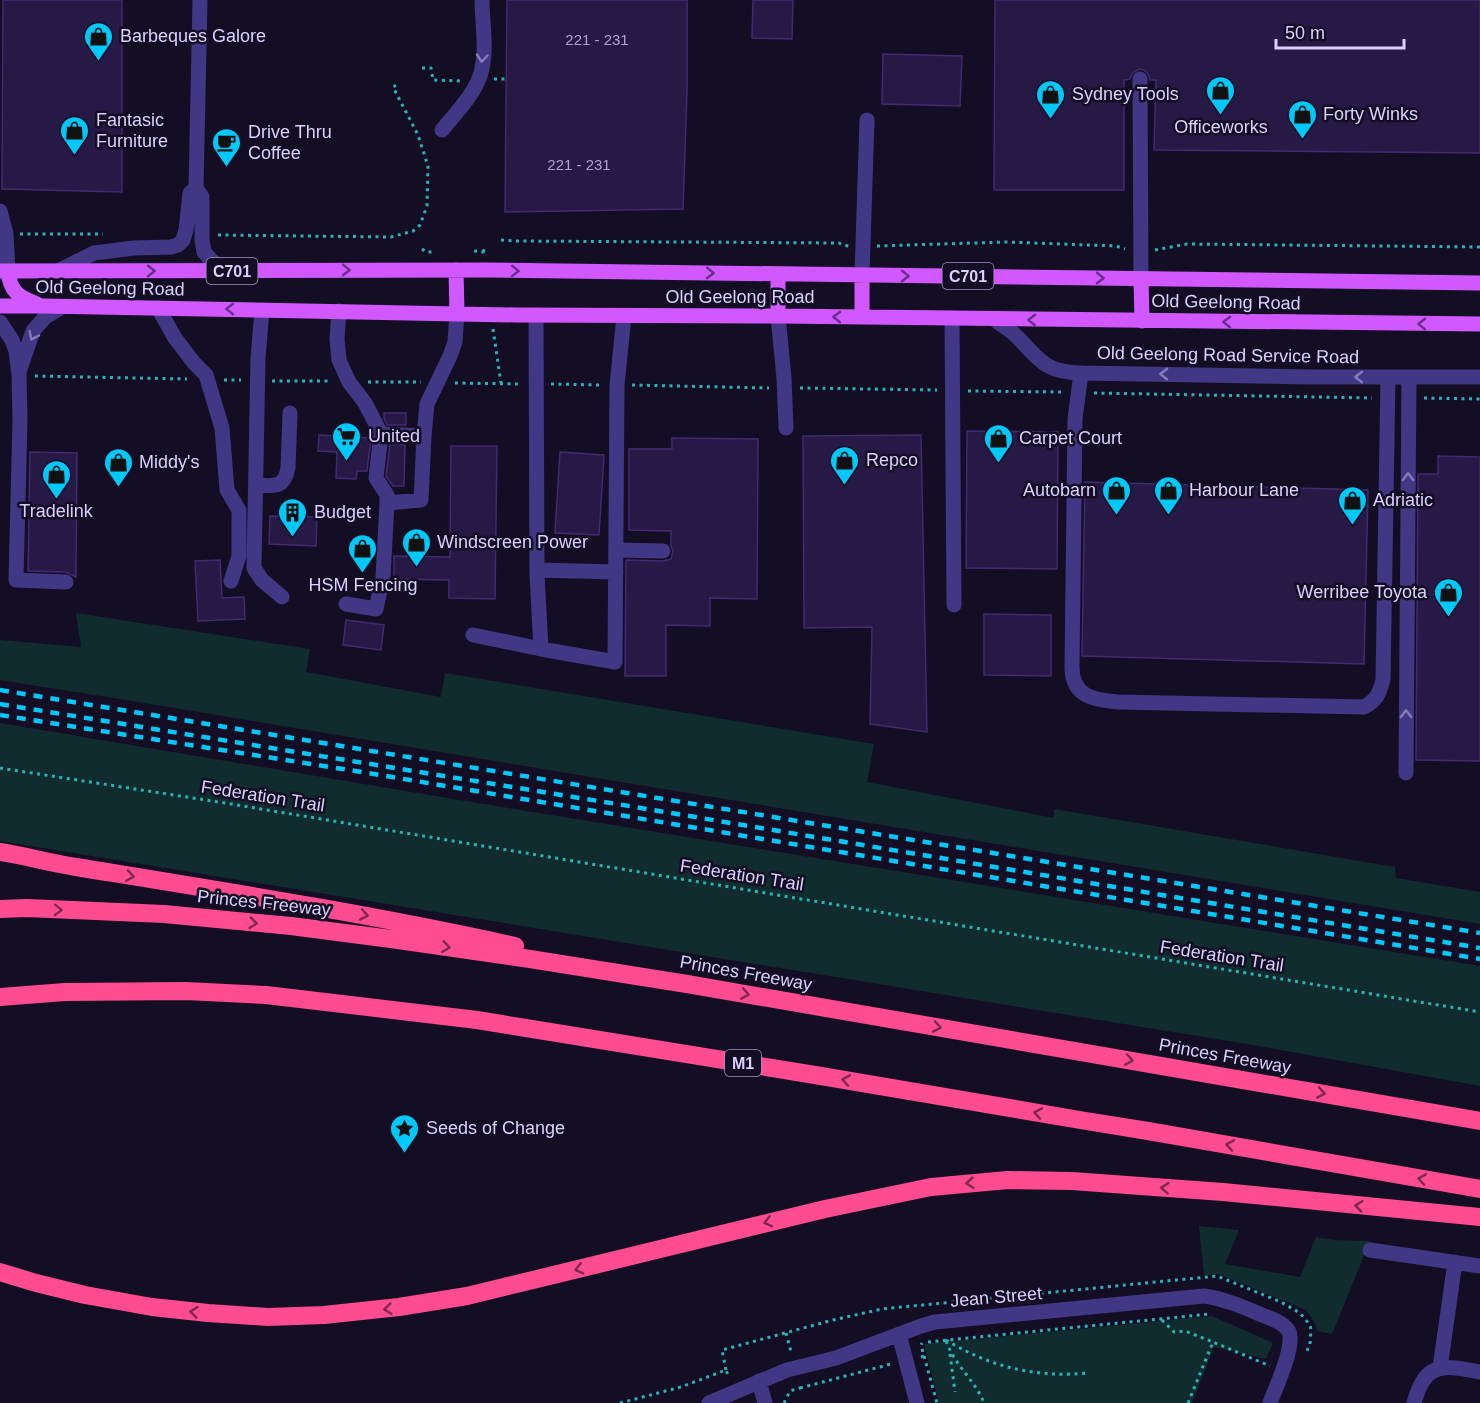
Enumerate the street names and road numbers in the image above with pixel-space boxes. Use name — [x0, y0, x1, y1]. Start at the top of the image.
road number: C701 — [206, 258, 258, 284]
road number: C701 — [942, 263, 994, 289]
street label: Old Geelong Road — [35, 277, 185, 299]
street label: Old Geelong Road — [665, 287, 815, 307]
street label: Old Geelong Road — [1151, 291, 1301, 313]
street label: Old Geelong Road Service Road — [1097, 343, 1359, 367]
street label: Federation Trail — [200, 776, 326, 816]
street label: Federation Trail — [679, 855, 805, 895]
street label: Princes Freeway — [196, 886, 332, 920]
street label: Federation Trail — [1159, 936, 1285, 976]
street label: Princes Freeway — [678, 952, 814, 994]
street label: Princes Freeway — [1157, 1035, 1293, 1077]
road number: M1 — [725, 1050, 761, 1076]
street label: Jean Street — [949, 1283, 1043, 1311]

